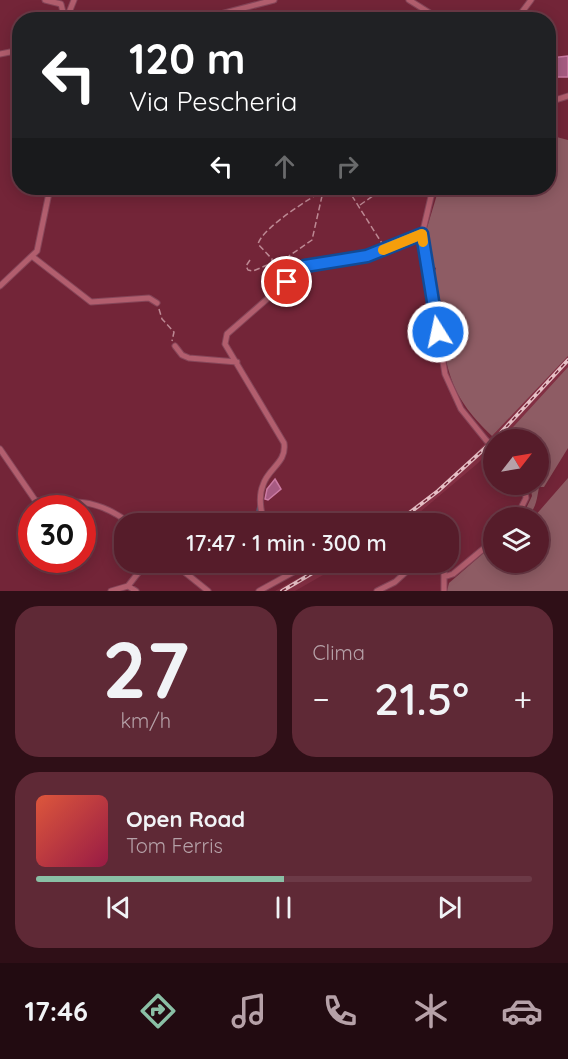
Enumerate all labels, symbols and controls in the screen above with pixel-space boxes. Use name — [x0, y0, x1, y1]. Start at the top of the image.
text: 120 m — [129, 32, 246, 85]
icon: left — [30, 36, 108, 114]
text: Via Pescheria — [129, 84, 297, 118]
icon: left — [205, 150, 238, 183]
icon: ahead — [268, 150, 301, 183]
icon: right — [331, 150, 364, 183]
pin — [261, 256, 312, 307]
icon: arrive — [270, 265, 303, 298]
position arrow — [406, 300, 470, 364]
north arrow — [483, 429, 549, 495]
map controls — [483, 429, 549, 573]
speed limit sign: 30 — [18, 495, 96, 573]
button: layers — [483, 507, 549, 573]
text: 17:47 · 1 min · 300 m — [186, 529, 387, 557]
text: 27 — [102, 620, 189, 718]
text: Clima — [313, 640, 365, 665]
text: 21.5° — [374, 670, 469, 726]
text: − — [313, 678, 330, 719]
text: + — [513, 678, 532, 719]
text: km/h — [120, 708, 171, 733]
text: Open Road — [126, 805, 245, 833]
text: Tom Ferris — [126, 833, 223, 858]
icon: previous — [102, 891, 135, 924]
icon: pause — [267, 891, 300, 924]
icon: next — [433, 891, 466, 924]
icon: directions — [137, 990, 179, 1032]
icon: music — [228, 990, 270, 1032]
icon: phone — [319, 990, 361, 1032]
icon: climate — [410, 990, 452, 1032]
icon: car — [501, 990, 543, 1032]
text: 17:46 — [25, 994, 88, 1028]

